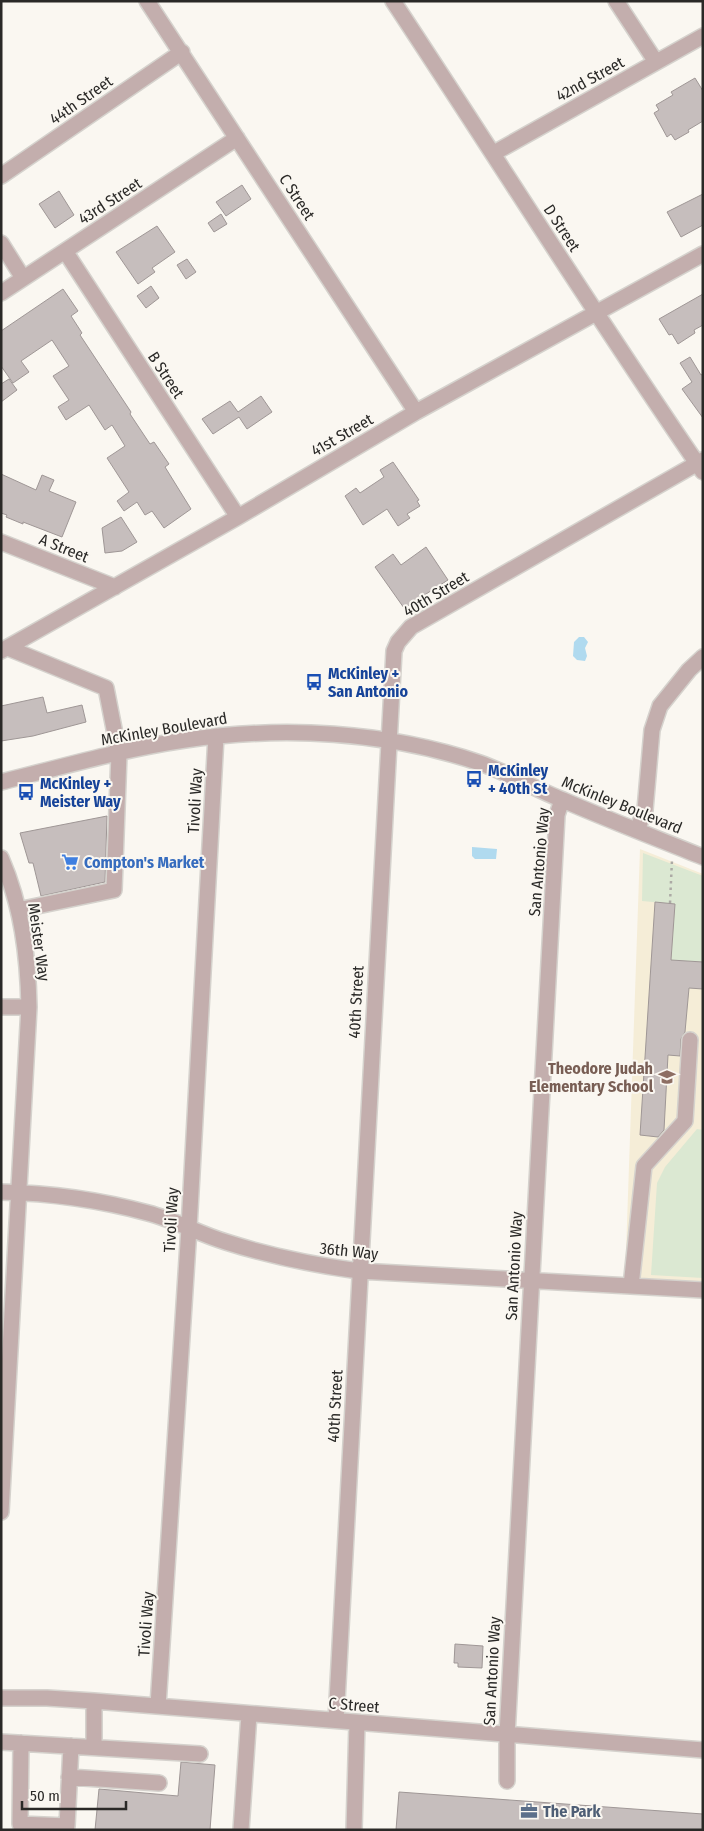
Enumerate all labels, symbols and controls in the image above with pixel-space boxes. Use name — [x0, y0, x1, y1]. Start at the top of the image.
street label: 42nd Street — [553, 52, 628, 105]
street label: 44th Street — [46, 71, 117, 129]
street label: C Street — [275, 170, 319, 224]
street label: 43rd Street — [75, 173, 146, 228]
street label: D Street — [540, 201, 585, 256]
street label: B Street — [144, 348, 189, 403]
street label: 41st Street — [308, 409, 377, 460]
street label: A Street — [37, 530, 92, 567]
street label: 40th Street — [400, 567, 473, 621]
place label: McKinley + San Antonio — [328, 664, 408, 701]
bus stop icon: McKinley + San Antonio — [304, 672, 324, 692]
street label: McKinley Boulevard — [99, 709, 229, 749]
place label: McKinley + 40th St — [488, 761, 549, 798]
street label: Tivoli Way — [184, 767, 206, 834]
bus stop icon: McKinley + 40th St — [464, 769, 484, 789]
street label: McKinley Boulevard — [559, 772, 685, 838]
place label: McKinley + Meister Way — [40, 774, 121, 811]
bus stop icon: McKinley + Meister Way — [16, 782, 36, 802]
street label: San Antonio Way — [525, 806, 553, 917]
supermarket icon: Compton's Market — [60, 852, 80, 872]
place label: Compton's Market — [84, 853, 205, 872]
street label: Meister Way — [24, 902, 54, 983]
street label: 40th Street — [345, 964, 367, 1039]
place label: Theodore Judah Elementary School — [529, 1059, 654, 1096]
school or university icon: Theodore Judah Elementary School — [657, 1067, 677, 1087]
street label: Tivoli Way — [160, 1186, 182, 1253]
street label: San Antonio Way — [502, 1210, 526, 1321]
street label: 36th Way — [319, 1238, 380, 1264]
street label: 40th Street — [324, 1368, 346, 1443]
street label: Tivoli Way — [134, 1590, 158, 1657]
street label: San Antonio Way — [480, 1615, 504, 1726]
street label: C Street — [328, 1693, 381, 1717]
scale bar — [22, 1778, 126, 1810]
text: 50 m — [30, 1787, 60, 1805]
office icon: The Park — [519, 1801, 539, 1821]
place label: The Park — [543, 1802, 601, 1821]

